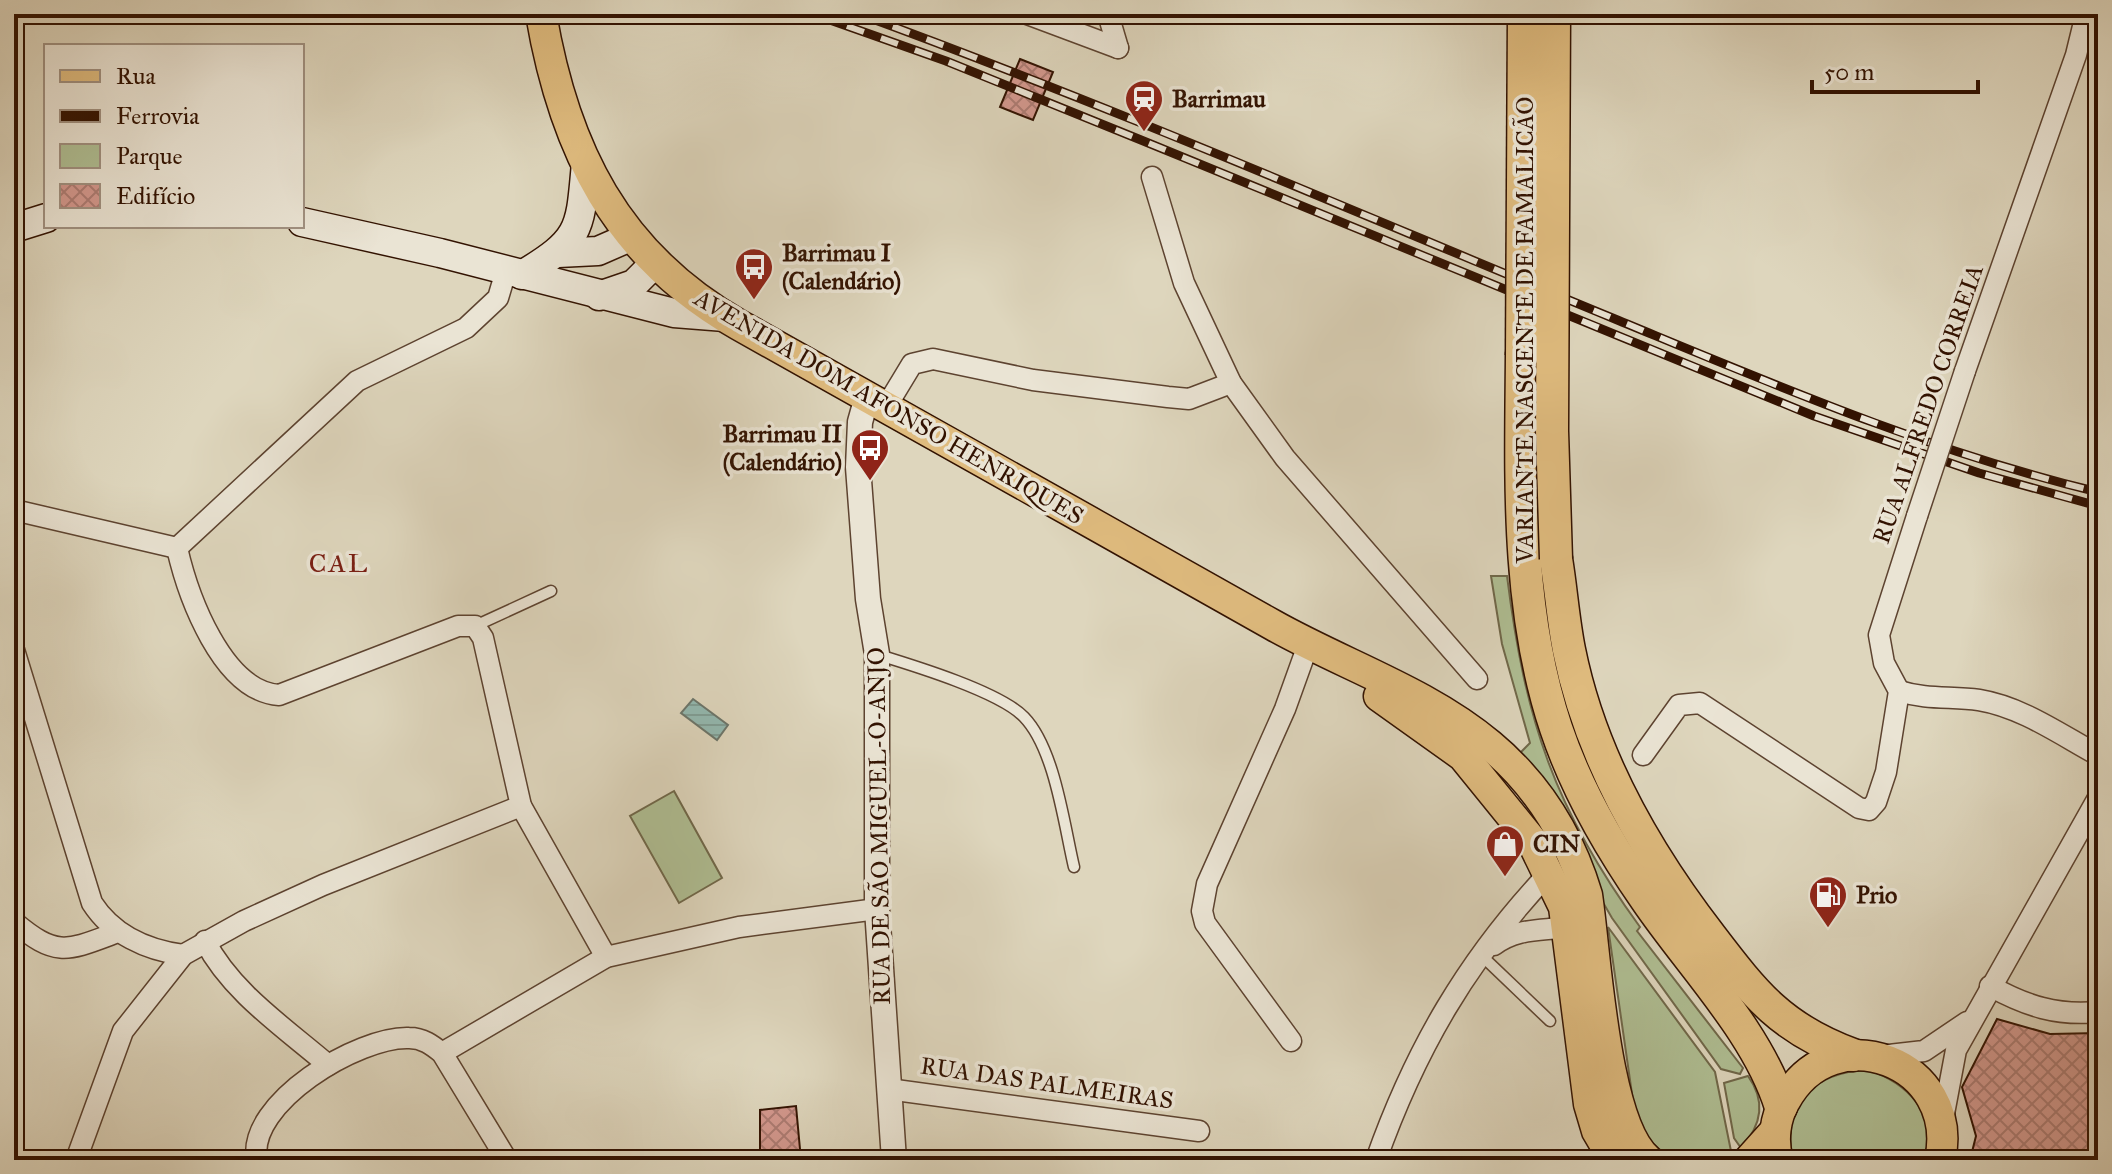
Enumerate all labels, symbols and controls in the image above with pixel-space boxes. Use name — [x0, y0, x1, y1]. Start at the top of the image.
legend — [44, 44, 304, 228]
scale bar — [1812, 44, 1978, 94]
text: 50 m — [1824, 57, 1874, 87]
text: Rua — [116, 61, 156, 91]
station icon: Barrimau — [1123, 78, 1165, 133]
place label: Barrimau — [1172, 84, 1266, 114]
street label: VARIANTE NASCENTE DE FAMALICÃO — [1510, 96, 1540, 565]
text: Ferrovia — [116, 101, 200, 131]
text: Parque — [116, 141, 183, 171]
text: Edifício — [116, 181, 195, 211]
place label: Barrimau I (Calendário) — [782, 238, 901, 296]
bus stop icon: Barrimau I (Calendário) — [733, 246, 775, 301]
street label: RUA ALFREDO CORREIA — [1866, 260, 1990, 548]
street label: AVENIDA DOM AFONSO HENRIQUES — [688, 282, 1089, 531]
place label: Barrimau II (Calendário) — [723, 419, 842, 477]
bus stop icon: Barrimau II (Calendário) — [849, 427, 891, 482]
district label: CAL — [309, 547, 369, 579]
street label: RUA DE SÃO MIGUEL-O-ANJO — [861, 647, 897, 1005]
shop icon: CIN — [1484, 823, 1526, 878]
place label: CIN — [1533, 829, 1581, 859]
fuel station icon: Prio — [1807, 874, 1849, 929]
place label: Prio — [1856, 880, 1897, 910]
street label: RUA DAS PALMEIRAS — [919, 1050, 1175, 1116]

